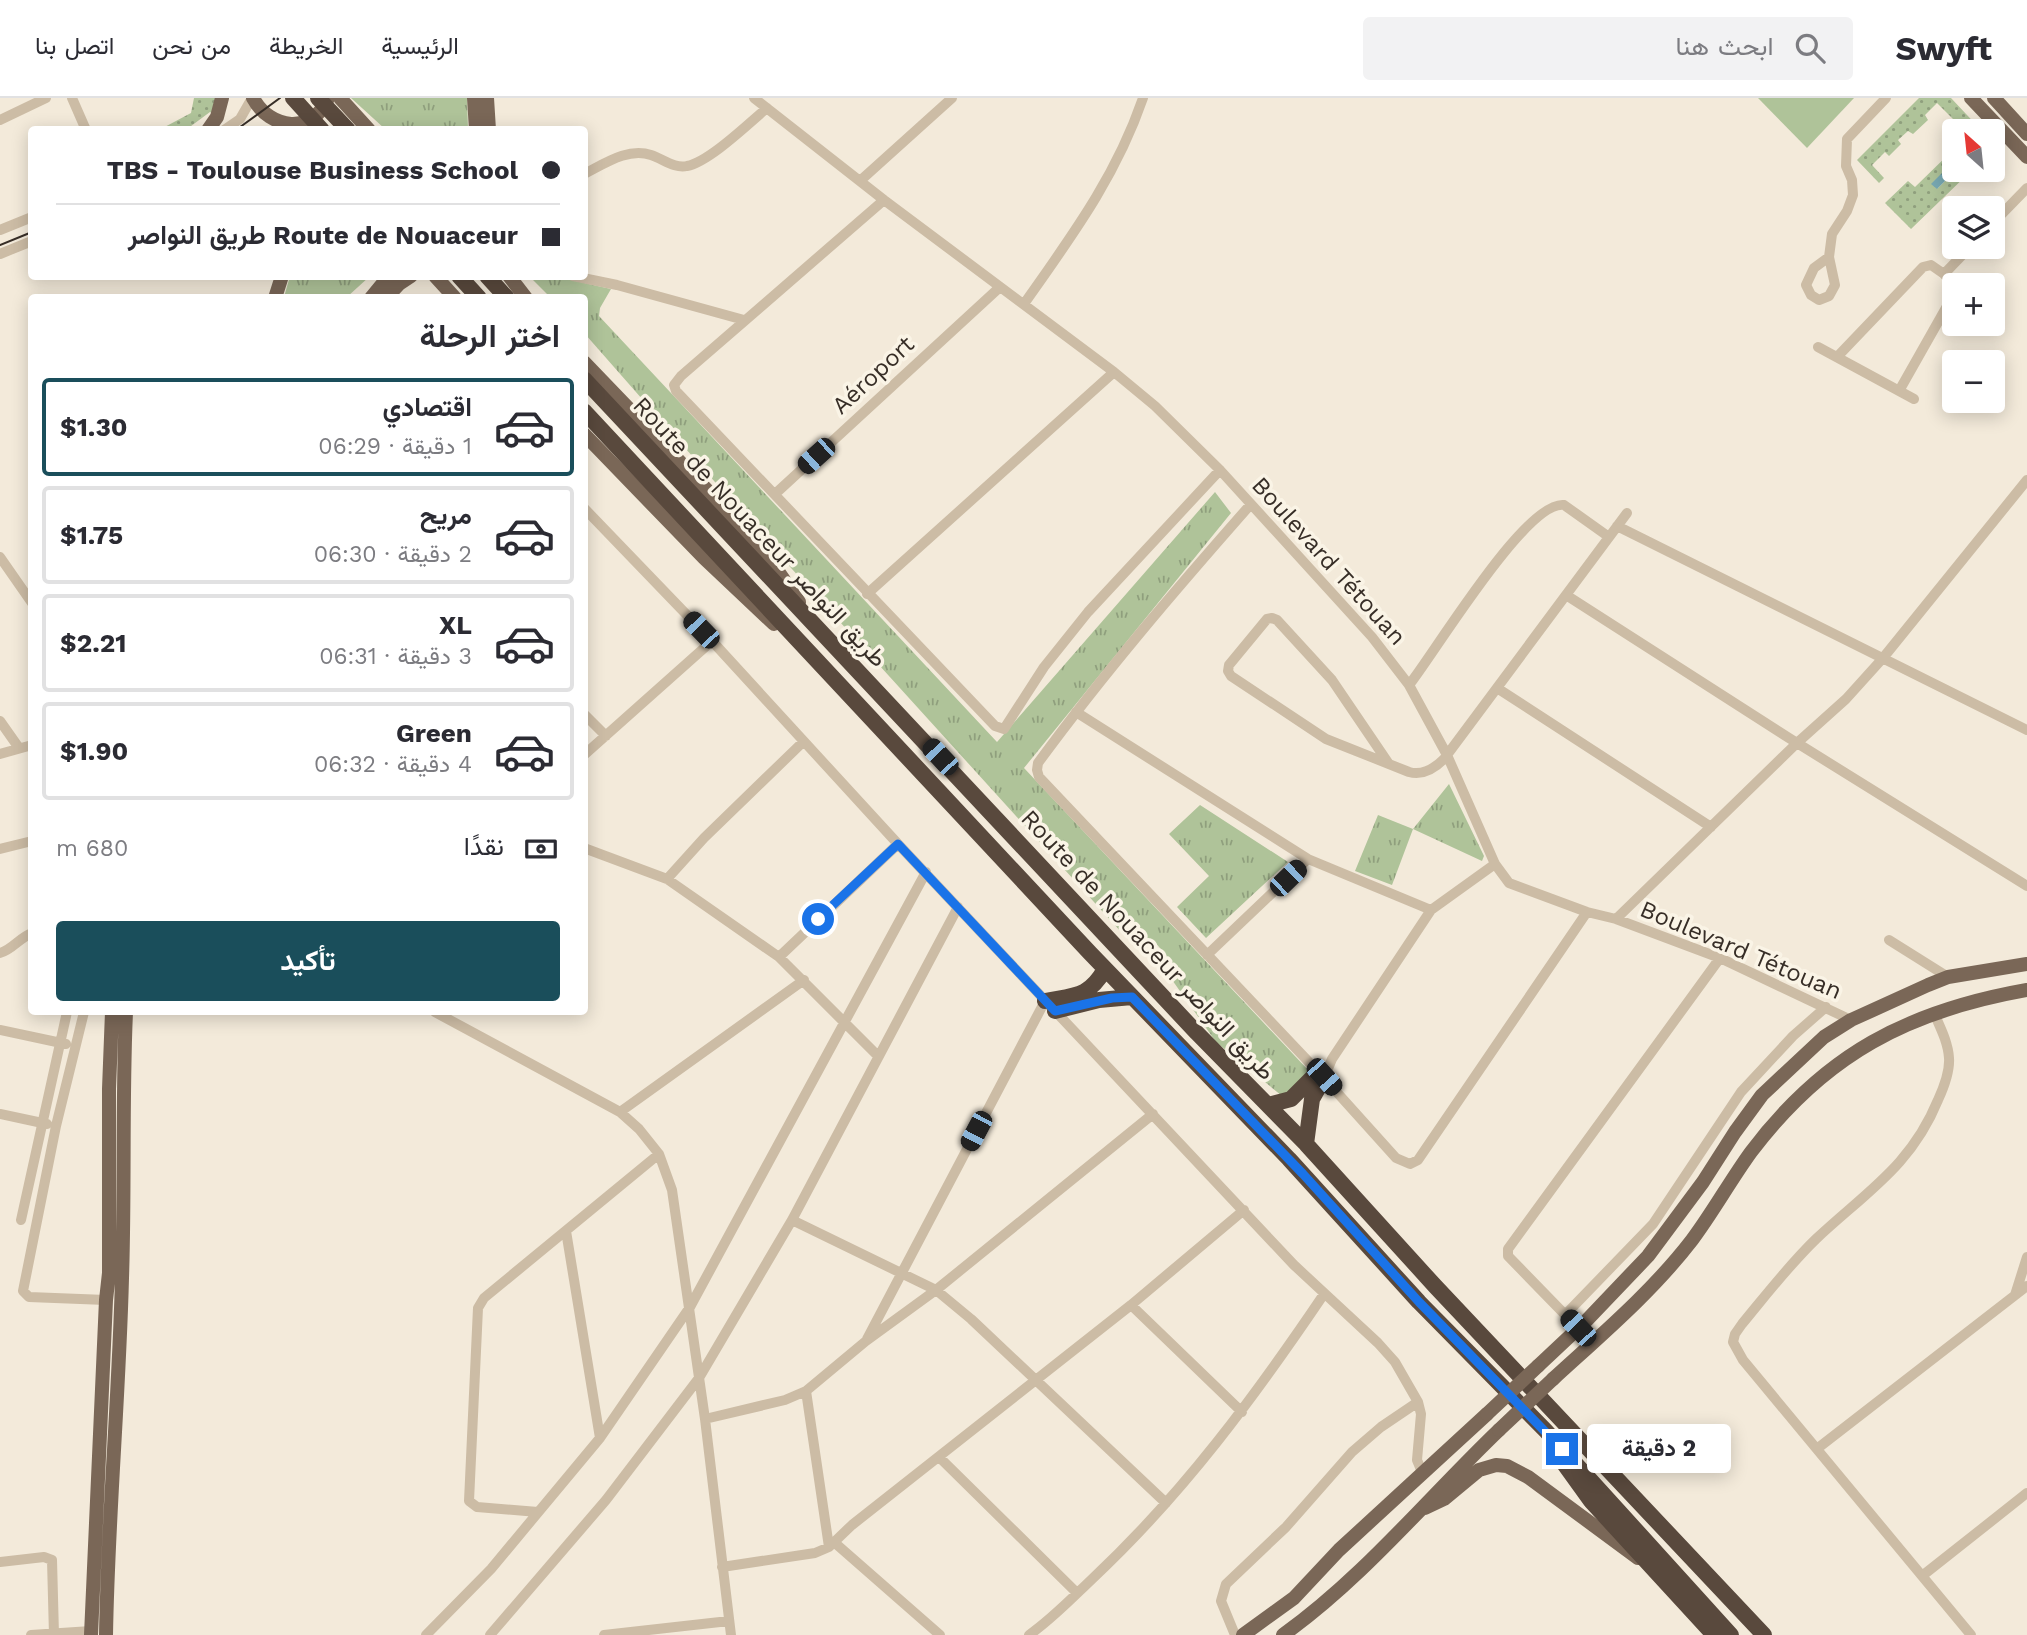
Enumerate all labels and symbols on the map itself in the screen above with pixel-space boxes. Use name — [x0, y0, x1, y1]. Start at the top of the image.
north arrow — [1942, 119, 2006, 182]
street label: Aéroport — [826, 330, 920, 420]
street label: Route de Nouaceur طريق النواصر — [627, 391, 893, 673]
car — [794, 434, 839, 478]
street label: Boulevard Tétouan — [1246, 471, 1412, 651]
car — [679, 608, 724, 652]
car — [918, 734, 963, 780]
street label: Route de Nouaceur طريق النواصر — [1015, 804, 1281, 1086]
car — [1266, 856, 1311, 900]
street label: Boulevard Tétouan — [1636, 895, 1846, 1005]
route start — [802, 903, 834, 935]
car — [1303, 1054, 1346, 1100]
car — [957, 1108, 996, 1154]
car — [1556, 1305, 1601, 1351]
callout: 2 دقيقة — [1586, 1424, 1730, 1474]
route end — [1546, 1433, 1578, 1465]

